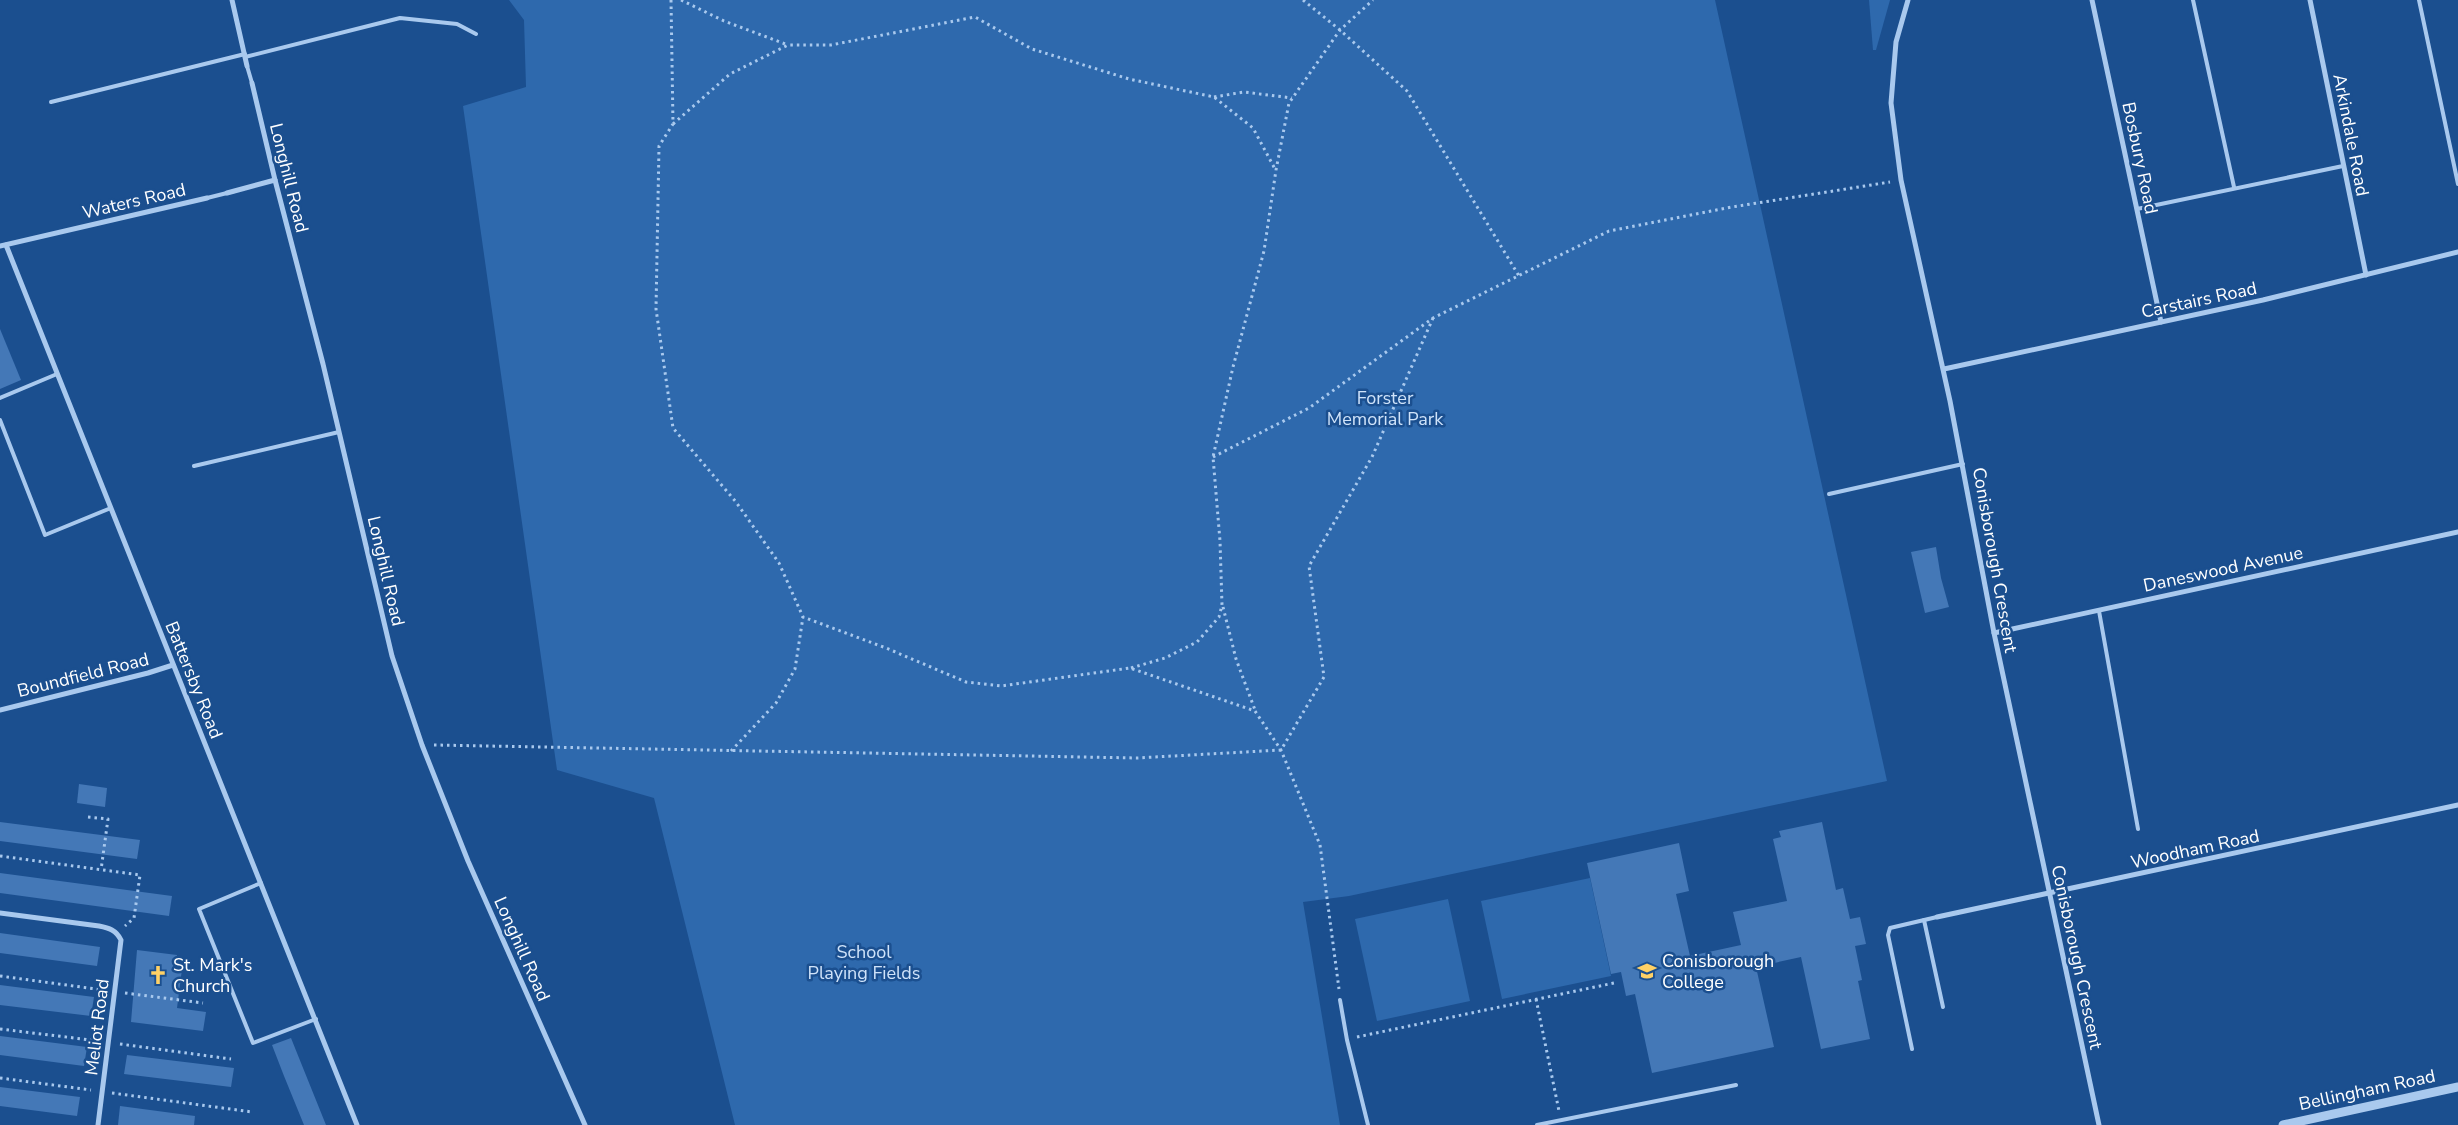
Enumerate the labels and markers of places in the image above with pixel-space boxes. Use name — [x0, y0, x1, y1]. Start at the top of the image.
place label: Conisborough College — [1662, 949, 1774, 994]
place label: St. Mark's Church — [173, 953, 252, 998]
school or university icon: Conisborough College — [1636, 960, 1658, 982]
church icon: St. Mark's Church — [147, 964, 169, 986]

